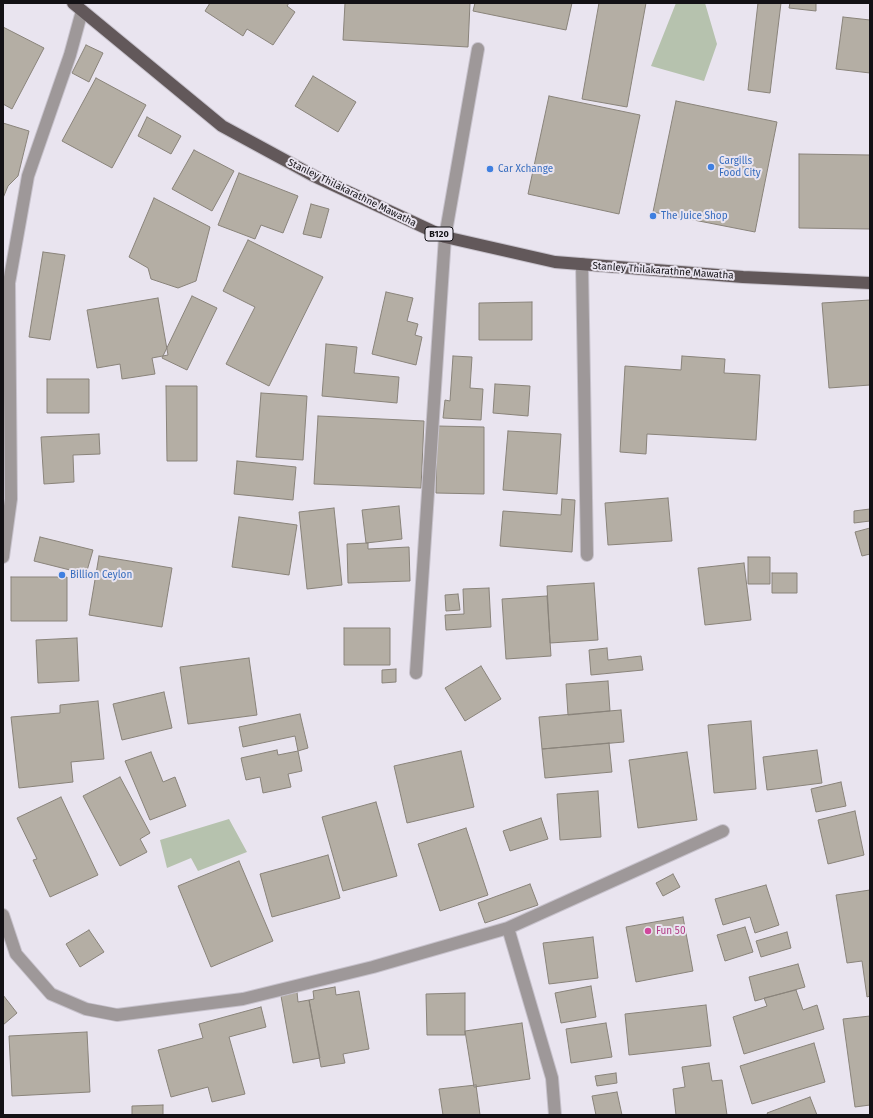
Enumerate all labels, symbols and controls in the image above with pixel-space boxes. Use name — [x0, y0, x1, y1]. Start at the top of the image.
place label: Cargills Food City — [719, 155, 761, 178]
street label: Stanley Thilakarathne Mawatha — [286, 157, 418, 229]
marker: Cargills Food City — [706, 162, 716, 172]
place label: Car Xchange — [498, 163, 553, 175]
marker: Car Xchange — [485, 164, 495, 174]
place label: The Juice Shop — [661, 210, 728, 222]
marker: The Juice Shop — [648, 211, 658, 221]
road number: B120 — [425, 227, 453, 241]
street label: Stanley Thilakarathne Mawatha — [592, 260, 734, 282]
place label: Billion Ceylon — [70, 569, 132, 581]
marker: Billion Ceylon — [57, 570, 67, 580]
place label: Fun 50 — [656, 925, 685, 937]
marker: Fun 50 — [643, 926, 653, 936]

